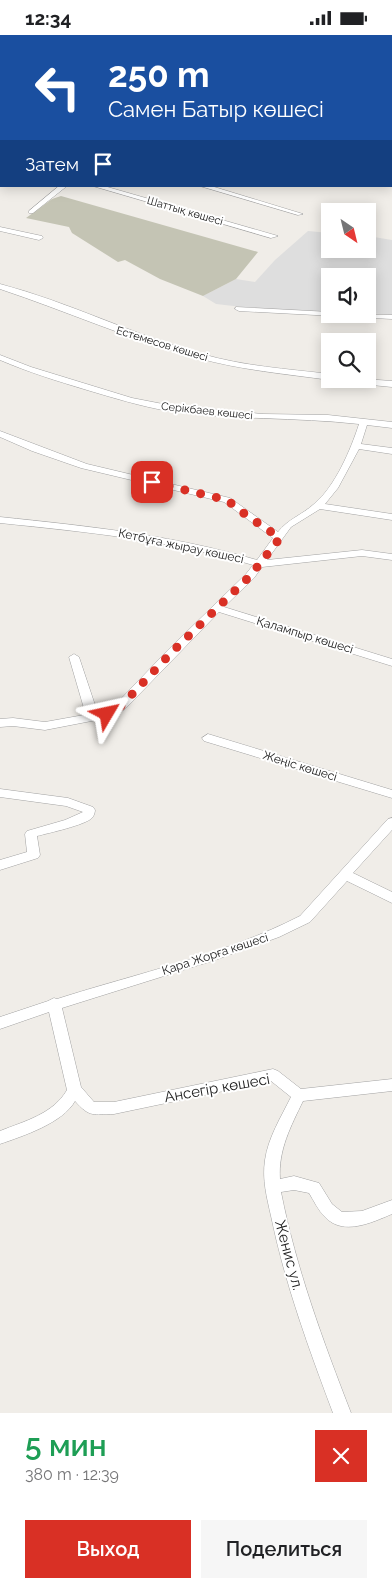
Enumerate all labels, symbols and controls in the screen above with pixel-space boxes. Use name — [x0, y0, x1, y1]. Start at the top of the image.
text: 12:34 — [25, 7, 71, 29]
text: 250 m — [108, 54, 210, 95]
icon: left — [25, 55, 90, 120]
text: Самен Батыр көшесі — [108, 96, 324, 122]
icon: arrive — [89, 150, 117, 178]
text: Затем — [25, 153, 79, 175]
street label: Шаттық көшесі — [145, 194, 225, 228]
north arrow — [321, 203, 376, 257]
map controls — [321, 203, 376, 388]
button: sound — [321, 268, 376, 323]
street label: Естемесов көшесі — [115, 324, 209, 364]
button: search — [321, 333, 376, 388]
street label: Серікбаев көшесі — [160, 400, 254, 422]
pin — [131, 461, 173, 503]
icon: arrive — [138, 468, 166, 496]
street label: Кетбұға жырау көшесі — [117, 526, 245, 566]
street label: Қалампыр көшесі — [255, 614, 355, 656]
position arrow — [80, 687, 132, 739]
street label: Жеңіс көшесі — [261, 748, 339, 784]
street label: Қара Жорға көшесі — [160, 930, 270, 978]
street label: Ансегір көшесі — [163, 1070, 271, 1106]
street label: Женис ул. — [271, 1218, 307, 1292]
text: 5 мин — [25, 1428, 107, 1463]
button: close — [315, 1430, 367, 1482]
text: 380 m · 12:39 — [25, 1465, 119, 1484]
button: Выход — [25, 1520, 191, 1578]
button: Поделиться — [201, 1520, 367, 1578]

